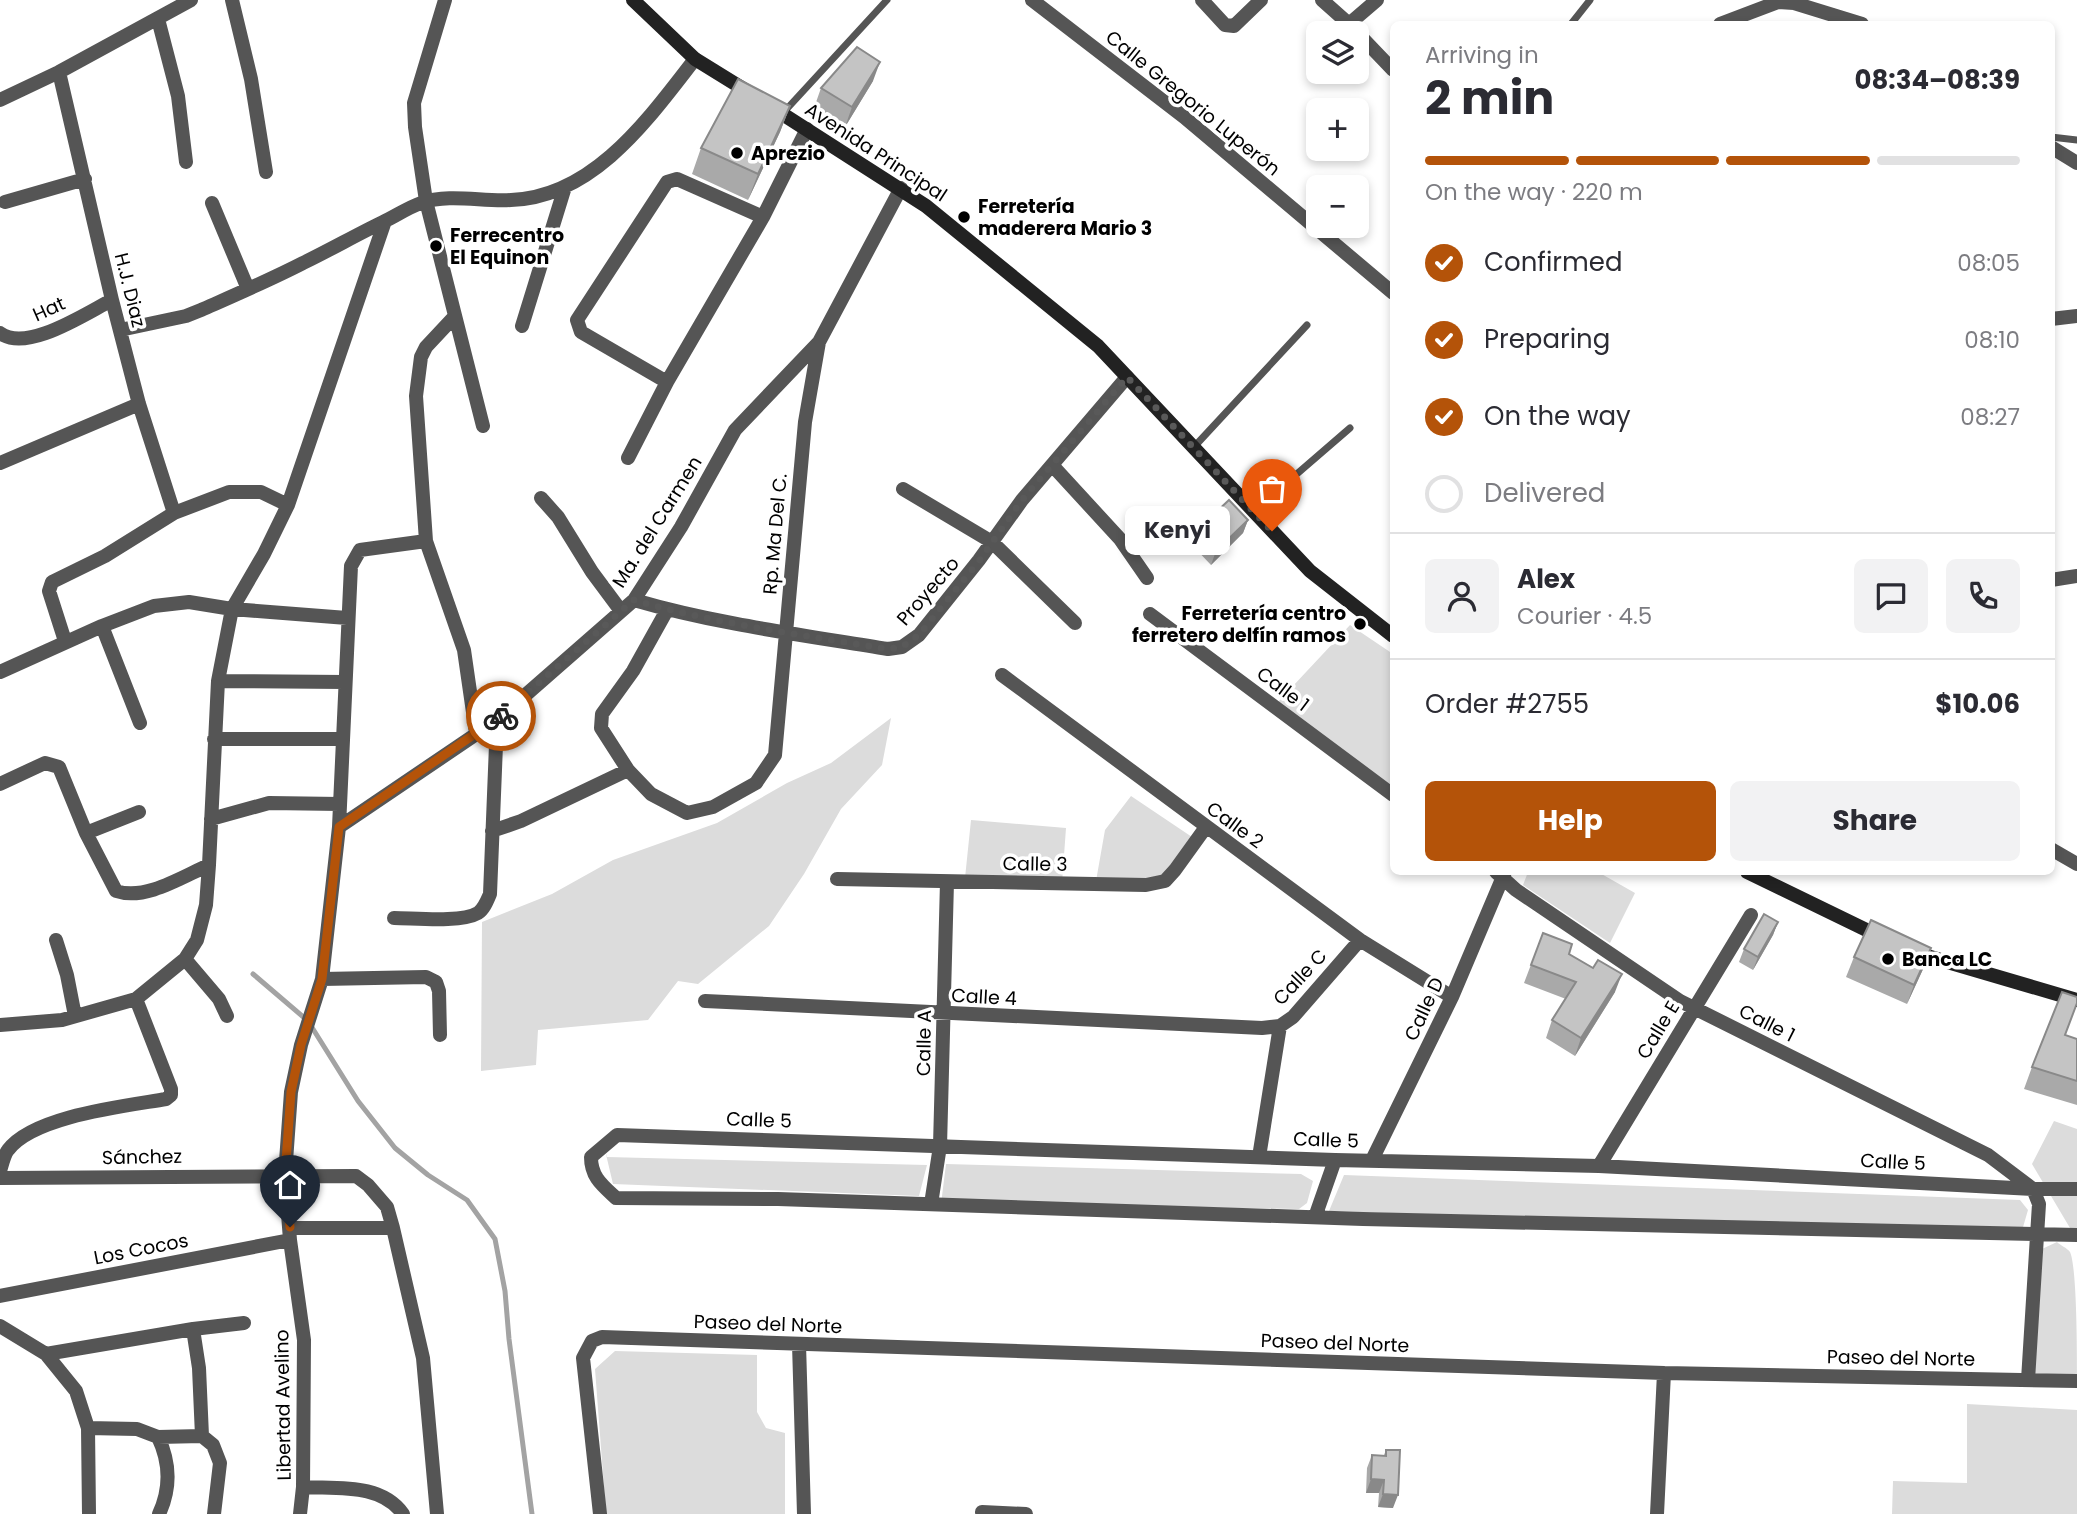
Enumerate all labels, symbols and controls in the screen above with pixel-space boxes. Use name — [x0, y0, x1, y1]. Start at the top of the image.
map controls — [1306, 21, 1369, 238]
button: layers — [1306, 21, 1369, 84]
street label: Calle Gregorio Luperón — [1100, 24, 1286, 182]
text: Arriving in — [1425, 39, 1539, 71]
text: 08:34–08:39 — [1855, 62, 2020, 98]
text: 2 min — [1425, 66, 1554, 130]
street label: Avenida Principal — [800, 96, 952, 208]
button: + — [1306, 98, 1369, 161]
place label: Aprezio — [751, 140, 825, 167]
marker: Aprezio — [729, 145, 745, 161]
button: − — [1306, 175, 1369, 238]
text: On the way · 220 m — [1425, 176, 1643, 208]
place label: Ferretería maderera Mario 3 — [978, 193, 1152, 242]
marker: Ferretería maderera Mario 3 — [956, 209, 972, 225]
place label: Ferrecentro El Equinon — [450, 222, 564, 271]
marker: Ferrecentro El Equinon — [428, 238, 444, 254]
icon: check — [1425, 244, 1463, 282]
text: Confirmed — [1484, 244, 1622, 280]
text: 08:05 — [1957, 247, 2020, 279]
street label: H.J. Diaz — [108, 250, 152, 330]
street label: Hat — [28, 290, 70, 328]
icon: check — [1425, 321, 1463, 359]
text: Preparing — [1484, 321, 1610, 357]
text: 08:10 — [1964, 324, 2020, 356]
icon: check — [1425, 398, 1463, 436]
text: On the way — [1484, 398, 1631, 434]
text: 08:27 — [1960, 401, 2020, 433]
street label: Ma. del Carmen — [606, 451, 708, 593]
pin — [1242, 459, 1302, 531]
icon: bag — [1253, 470, 1291, 508]
street label: Rp. Ma Del C. — [756, 472, 794, 596]
text: Delivered — [1484, 475, 1605, 511]
callout: Kenyi — [1125, 506, 1230, 556]
text: Kenyi — [1144, 514, 1211, 546]
street label: Proyecto — [890, 551, 966, 631]
button: person — [1425, 559, 1499, 633]
button: chat — [1854, 559, 1928, 633]
button: phone — [1946, 559, 2020, 633]
text: Alex — [1517, 561, 1575, 597]
place label: Ferretería centro ferretero delfín ramos — [1132, 600, 1346, 649]
text: Courier · 4.5 — [1517, 600, 1652, 632]
marker: Ferretería centro ferretero delfín ramos — [1352, 616, 1368, 632]
street label: Calle 1 — [1251, 660, 1315, 718]
courier — [466, 681, 536, 751]
text: Order #2755 — [1425, 686, 1589, 722]
text: $10.06 — [1935, 686, 2020, 722]
icon: bike — [482, 697, 520, 735]
button: Help — [1425, 781, 1716, 861]
button: Share — [1730, 781, 2020, 861]
street label: Calle 2 — [1201, 795, 1269, 855]
street label: Calle 3 — [1002, 850, 1068, 878]
street label: Calle C — [1267, 943, 1333, 1011]
place label: Banca LC — [1902, 946, 1992, 973]
marker: Banca LC — [1880, 951, 1896, 967]
street label: Calle D — [1398, 973, 1450, 1045]
street label: Calle 4 — [951, 982, 1018, 1012]
street label: Calle E — [1630, 996, 1686, 1064]
street label: Calle 1 — [1734, 997, 1800, 1049]
street label: Calle A — [910, 1009, 938, 1076]
street label: Calle 5 — [726, 1105, 792, 1135]
street label: Calle 5 — [1293, 1125, 1359, 1155]
street label: Sánchez — [102, 1143, 182, 1171]
street label: Calle 5 — [1860, 1147, 1926, 1177]
pin — [260, 1155, 320, 1227]
icon: home — [271, 1166, 309, 1204]
street label: Los Cocos — [91, 1227, 191, 1271]
street label: Paseo del Norte — [693, 1308, 843, 1340]
street label: Paseo del Norte — [1260, 1327, 1410, 1359]
street label: Libertad Avelino — [268, 1329, 298, 1481]
street label: Paseo del Norte — [1827, 1343, 1975, 1373]

